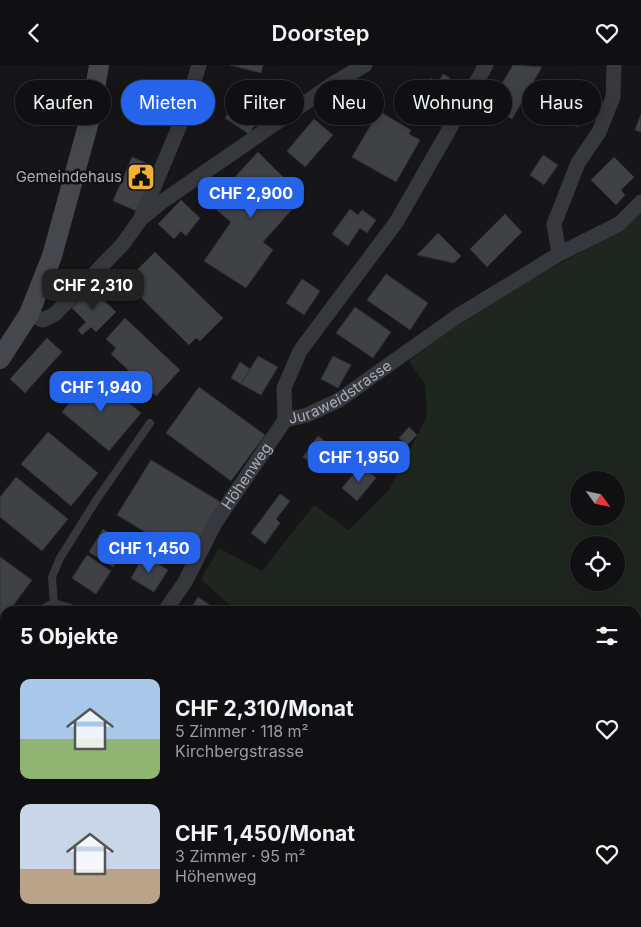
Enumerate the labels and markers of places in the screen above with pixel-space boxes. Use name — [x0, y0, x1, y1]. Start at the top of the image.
public building icon: Gemeindehaus — [126, 162, 156, 192]
place label: Gemeindehaus — [16, 167, 122, 186]
pin: CHF 2,900 — [194, 177, 308, 219]
pin: CHF 2,310 — [36, 269, 150, 311]
pin: CHF 1,940 — [44, 371, 158, 413]
pin: CHF 1,950 — [302, 441, 416, 483]
pin: CHF 1,450 — [92, 531, 206, 574]

